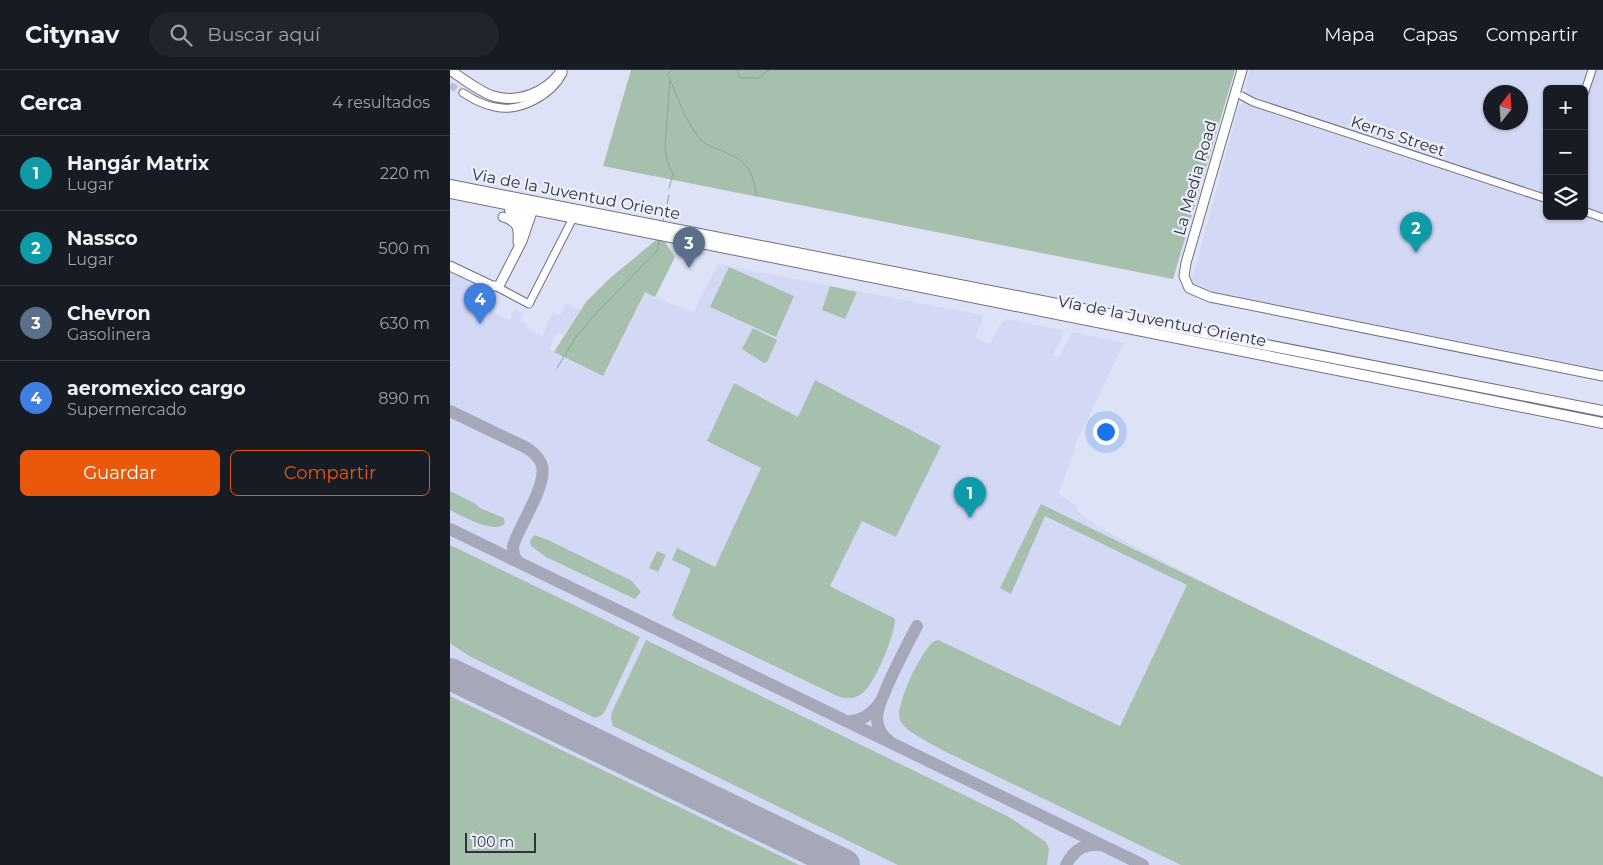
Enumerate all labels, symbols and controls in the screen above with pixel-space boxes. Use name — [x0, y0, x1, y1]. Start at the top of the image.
search box — [149, 12, 499, 57]
text: Citynav — [25, 20, 119, 49]
icon: search — [167, 21, 195, 49]
text: Buscar aquí — [207, 23, 320, 46]
text: Mapa — [1324, 24, 1375, 46]
text: Capas — [1403, 24, 1458, 46]
text: Compartir — [1486, 24, 1578, 46]
north arrow — [1483, 85, 1528, 130]
map controls — [1543, 85, 1588, 220]
button: + — [1543, 85, 1588, 130]
text: Cerca — [20, 90, 82, 115]
text: 4 resultados — [332, 93, 430, 112]
street label: Kerns Street — [1348, 112, 1448, 160]
street label: La Media Road — [1170, 118, 1220, 238]
button: − — [1543, 130, 1588, 175]
text: Hangár Matrix — [67, 152, 209, 175]
text: 1 — [33, 164, 39, 183]
text: 220 m — [380, 164, 430, 183]
street label: Via de la Juventud Oriente — [470, 164, 682, 224]
text: Lugar — [67, 175, 114, 194]
button: layers — [1543, 175, 1588, 220]
pin: 2 — [1400, 212, 1432, 253]
text: Nassco — [67, 227, 138, 250]
pin: 3 — [673, 227, 705, 268]
text: 2 — [31, 239, 41, 258]
text: 500 m — [379, 239, 430, 258]
text: Lugar — [67, 250, 114, 269]
pin: 4 — [464, 283, 496, 324]
street label: Vía de la Juventud Oriente — [1056, 291, 1268, 351]
text: Chevron — [67, 302, 151, 325]
text: 3 — [31, 314, 41, 333]
text: 630 m — [379, 314, 430, 333]
text: Gasolinera — [67, 325, 151, 344]
text: aeromexico cargo — [67, 377, 246, 400]
text: 4 — [30, 389, 42, 408]
text: 890 m — [378, 389, 430, 408]
text: Supermercado — [67, 400, 187, 419]
your location — [1093, 419, 1119, 445]
button: Guardar — [20, 450, 220, 496]
button: Compartir — [230, 450, 430, 496]
pin: 1 — [954, 477, 986, 518]
scale bar — [465, 830, 536, 853]
text: 100 m — [472, 833, 514, 851]

